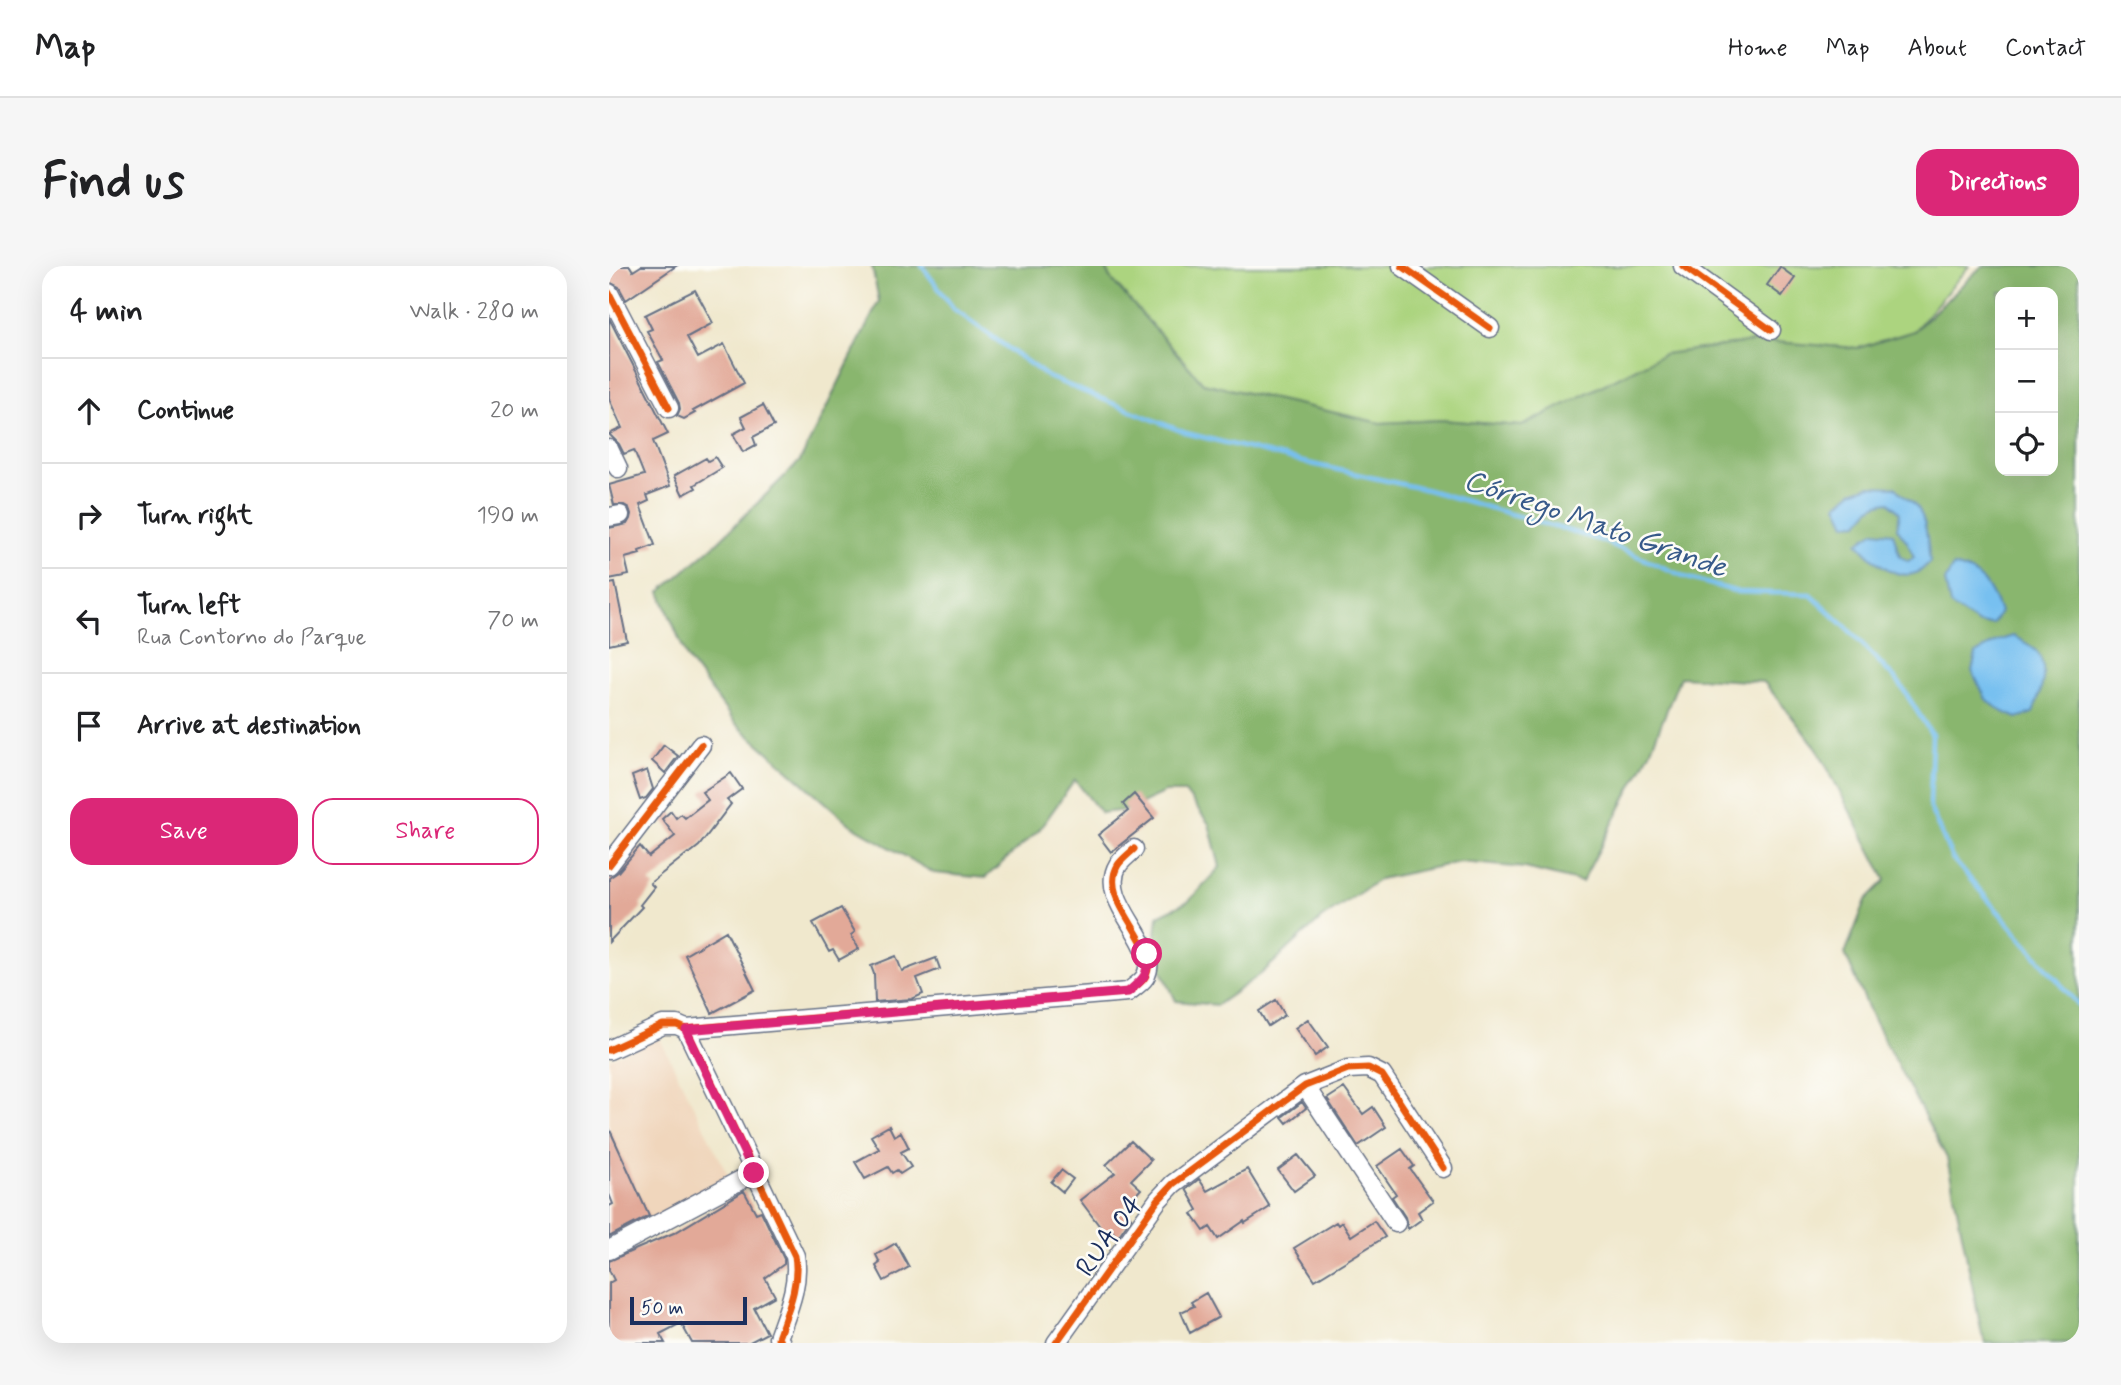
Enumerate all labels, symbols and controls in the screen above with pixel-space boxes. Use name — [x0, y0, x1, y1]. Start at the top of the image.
text: Map — [35, 26, 95, 70]
text: Home — [1728, 33, 1788, 64]
text: Map — [1826, 33, 1870, 64]
text: About — [1908, 33, 1967, 64]
text: Contact — [2005, 33, 2086, 64]
button: Directions — [1916, 149, 2079, 216]
text: Find us — [42, 150, 185, 215]
map controls — [1995, 287, 2058, 476]
button: + — [1995, 287, 2058, 350]
text: 4 min — [70, 292, 143, 331]
text: Walk · 280 m — [409, 297, 539, 327]
button: − — [1995, 350, 2058, 413]
icon: ahead — [70, 392, 108, 430]
text: Continue — [137, 394, 234, 428]
text: 20 m — [490, 396, 539, 426]
button: locate — [1995, 413, 2058, 476]
water label: Córrego Mato Grande — [1458, 461, 1733, 591]
icon: right — [70, 497, 108, 535]
text: Turn right — [137, 499, 253, 533]
text: 190 m — [477, 501, 539, 531]
text: Turn left — [137, 589, 241, 623]
icon: left — [70, 602, 108, 640]
text: 70 m — [487, 606, 539, 636]
text: Rua Contorno do Parque — [137, 623, 366, 653]
icon: arrive — [70, 707, 108, 745]
text: Arrive at destination — [137, 709, 361, 743]
button: Save — [70, 798, 298, 865]
button: Share — [312, 798, 539, 865]
route start — [1131, 938, 1162, 969]
route end — [738, 1157, 769, 1188]
street label: RUA 04 — [1068, 1188, 1152, 1285]
scale bar — [630, 1294, 747, 1326]
text: 50 m — [641, 1296, 684, 1321]

